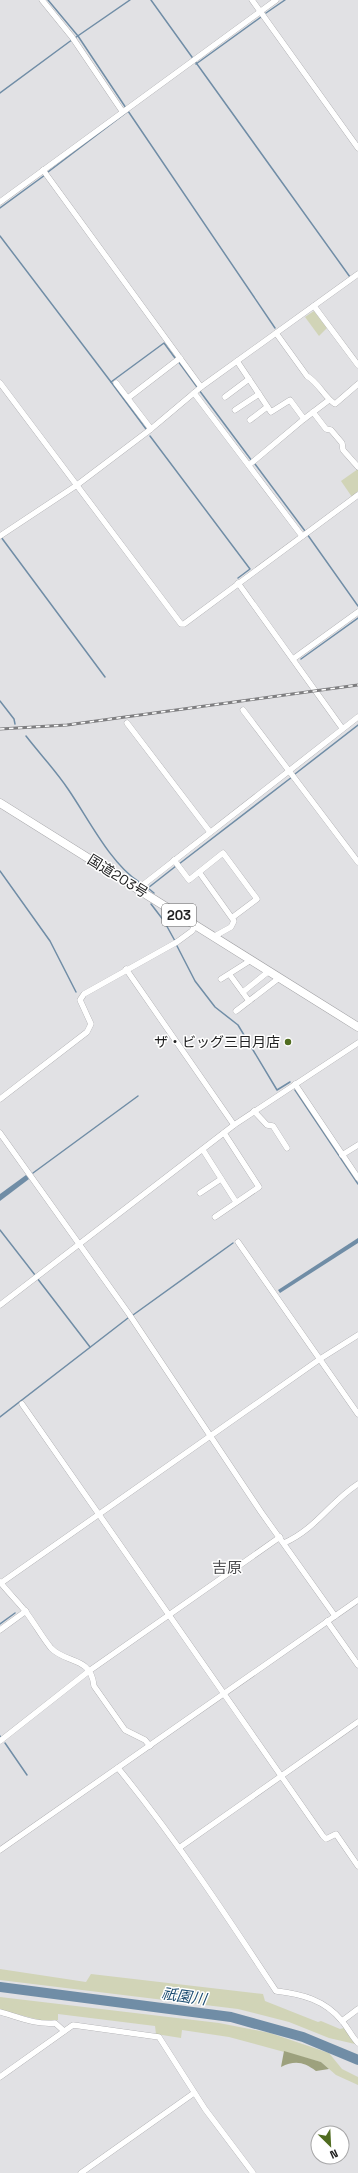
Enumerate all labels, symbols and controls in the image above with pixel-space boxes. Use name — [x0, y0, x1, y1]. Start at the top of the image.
street label: 国道203号 — [84, 850, 152, 902]
road number: 203 — [162, 904, 196, 926]
place label: ザ・ビッグ三日月店 — [154, 1033, 280, 1051]
marker: ザ・ビッグ三日月店 — [283, 1037, 293, 1047]
district label: 吉原 — [212, 1558, 242, 1577]
water label: 祇園川 — [160, 1983, 210, 2009]
north arrow — [310, 2125, 350, 2165]
text: N — [328, 2146, 340, 2162]

